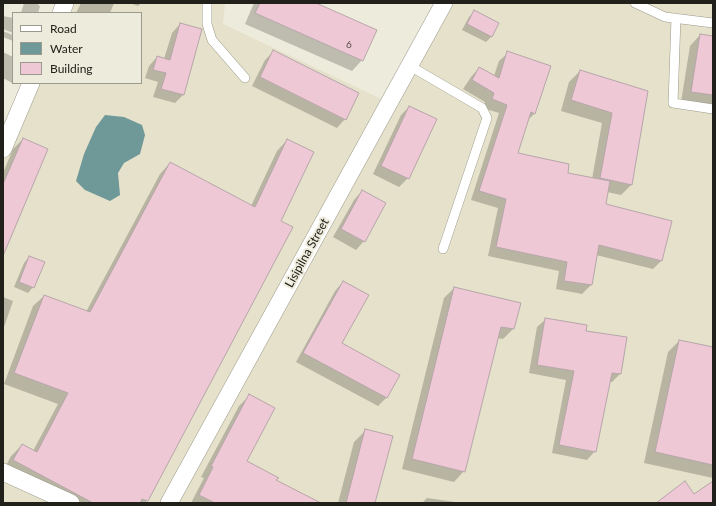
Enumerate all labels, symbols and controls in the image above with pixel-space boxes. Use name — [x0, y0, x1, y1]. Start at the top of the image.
legend — [12, 12, 142, 84]
text: Road — [50, 21, 77, 36]
house number: 6 — [346, 39, 352, 51]
text: Water — [50, 41, 83, 56]
text: Building — [50, 61, 93, 76]
street label: Lisipilna Street — [282, 216, 332, 290]

